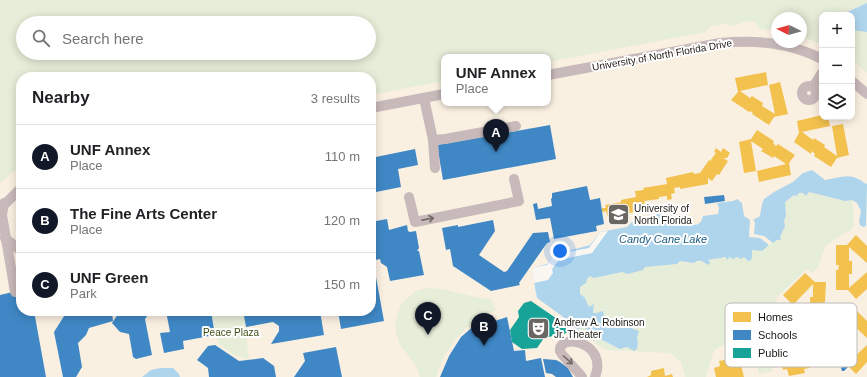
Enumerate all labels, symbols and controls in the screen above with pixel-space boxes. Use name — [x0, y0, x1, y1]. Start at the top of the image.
north arrow — [771, 12, 807, 48]
map controls — [819, 12, 855, 120]
button: + — [819, 12, 855, 48]
search box — [16, 16, 376, 60]
icon: search — [30, 27, 52, 49]
text: Search here — [62, 30, 144, 47]
street label: University of North Florida Drive — [591, 37, 733, 73]
button: − — [819, 48, 855, 84]
popup — [441, 54, 551, 106]
text: UNF Annex — [456, 64, 536, 81]
text: Place — [456, 81, 488, 96]
button: layers — [819, 84, 855, 120]
text: Nearby — [32, 88, 90, 107]
text: 3 results — [311, 91, 360, 106]
pin: A — [483, 119, 509, 152]
text: UNF Annex — [70, 141, 150, 158]
text: A — [40, 149, 50, 164]
text: 110 m — [325, 149, 360, 164]
text: Place — [70, 158, 103, 173]
school or university icon: University of North Florida — [606, 201, 632, 227]
place label: University of North Florida — [634, 203, 692, 226]
text: The Fine Arts Center — [70, 205, 217, 222]
text: B — [40, 213, 50, 228]
text: 120 m — [324, 213, 360, 228]
one-way arrow — [421, 215, 434, 223]
text: Place — [70, 222, 103, 237]
water label: Candy Cane Lake — [619, 233, 707, 245]
your location — [550, 241, 570, 261]
text: UNF Green — [70, 269, 148, 286]
text: C — [40, 277, 50, 292]
text: 150 m — [324, 277, 360, 292]
text: Park — [70, 286, 97, 301]
pin: C — [415, 302, 441, 335]
legend — [725, 303, 857, 367]
text: Homes — [758, 311, 793, 323]
pin: B — [471, 313, 497, 346]
theatre icon: Andrew A. Robinson Jr. Theater — [526, 315, 552, 341]
place label: Andrew A. Robinson Jr. Theater — [554, 317, 645, 340]
park label: Peace Plaza — [203, 327, 260, 338]
text: Schools — [758, 329, 798, 341]
text: Public — [758, 347, 788, 359]
one-way arrow — [563, 356, 573, 365]

